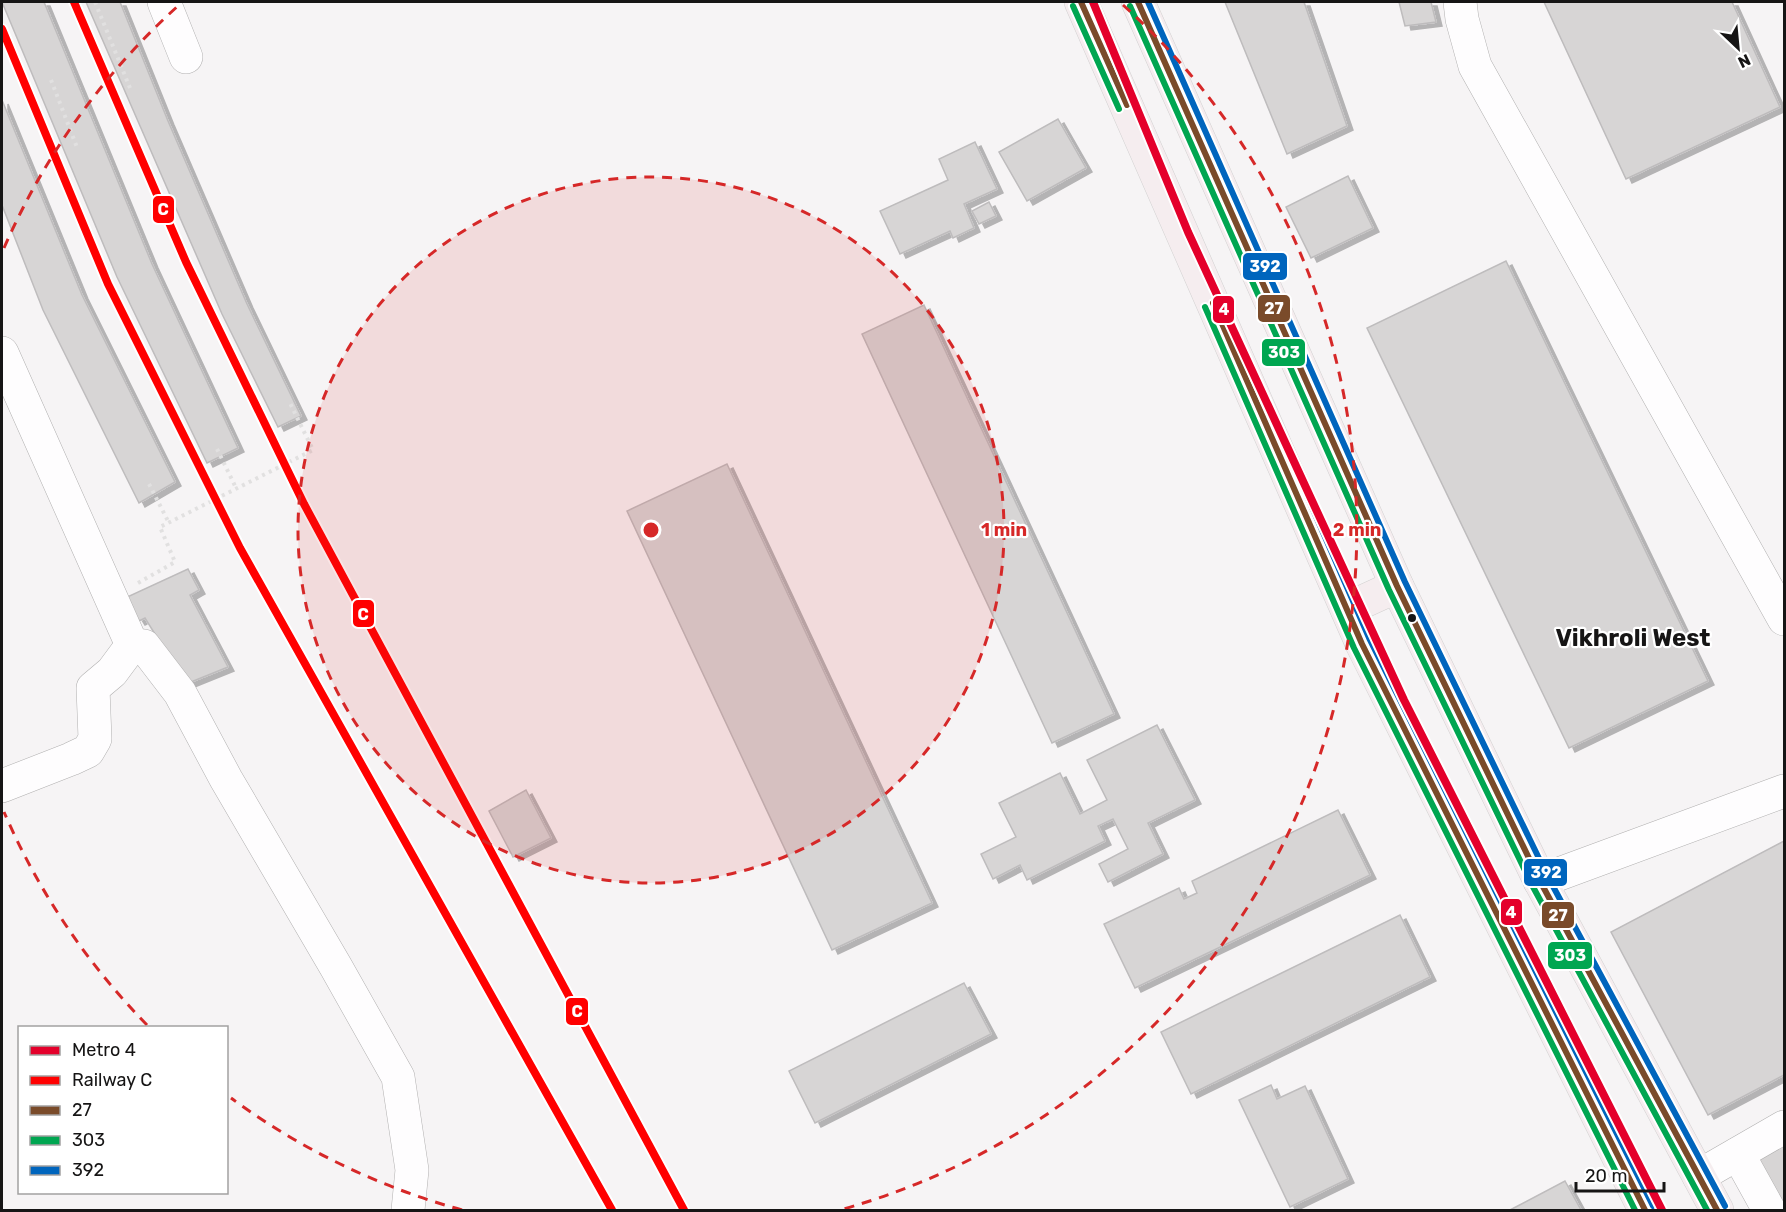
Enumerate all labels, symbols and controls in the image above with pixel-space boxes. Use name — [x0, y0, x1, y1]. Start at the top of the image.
north arrow — [1708, 18, 1768, 78]
text: N — [1735, 50, 1754, 72]
line badge: C — [152, 195, 175, 224]
text: C — [157, 200, 169, 219]
line badge: 392 — [1242, 252, 1288, 281]
text: 392 — [1249, 257, 1281, 276]
line badge: 27 — [1257, 294, 1291, 323]
line badge: 4 — [1212, 295, 1235, 324]
text: 27 — [1264, 299, 1284, 318]
text: 4 — [1219, 300, 1230, 319]
line badge: 303 — [1261, 338, 1306, 367]
text: 303 — [1268, 343, 1300, 362]
text: 1 min — [981, 519, 1027, 541]
text: 2 min — [1333, 519, 1381, 541]
centre of rings — [641, 520, 661, 540]
line badge: C — [352, 599, 375, 628]
text: C — [357, 605, 369, 624]
unlabelled marker — [1406, 612, 1418, 624]
district label: Vikhroli West — [1555, 624, 1711, 652]
line badge: 392 — [1523, 858, 1568, 887]
text: 392 — [1530, 863, 1562, 882]
line badge: 4 — [1500, 898, 1523, 926]
line badge: 27 — [1541, 901, 1575, 929]
text: 4 — [1506, 903, 1517, 922]
text: 27 — [1548, 906, 1568, 925]
line badge: 303 — [1547, 941, 1593, 970]
text: 303 — [1554, 946, 1586, 965]
line badge: C — [565, 997, 589, 1026]
text: C — [571, 1002, 583, 1021]
legend — [18, 1026, 228, 1194]
text: Metro 4 — [72, 1039, 136, 1061]
text: Railway C — [72, 1069, 152, 1091]
text: 27 — [72, 1099, 92, 1121]
text: 303 — [72, 1129, 105, 1151]
scale bar — [1576, 1155, 1664, 1193]
text: 392 — [72, 1159, 104, 1181]
text: 20 m — [1585, 1165, 1627, 1187]

